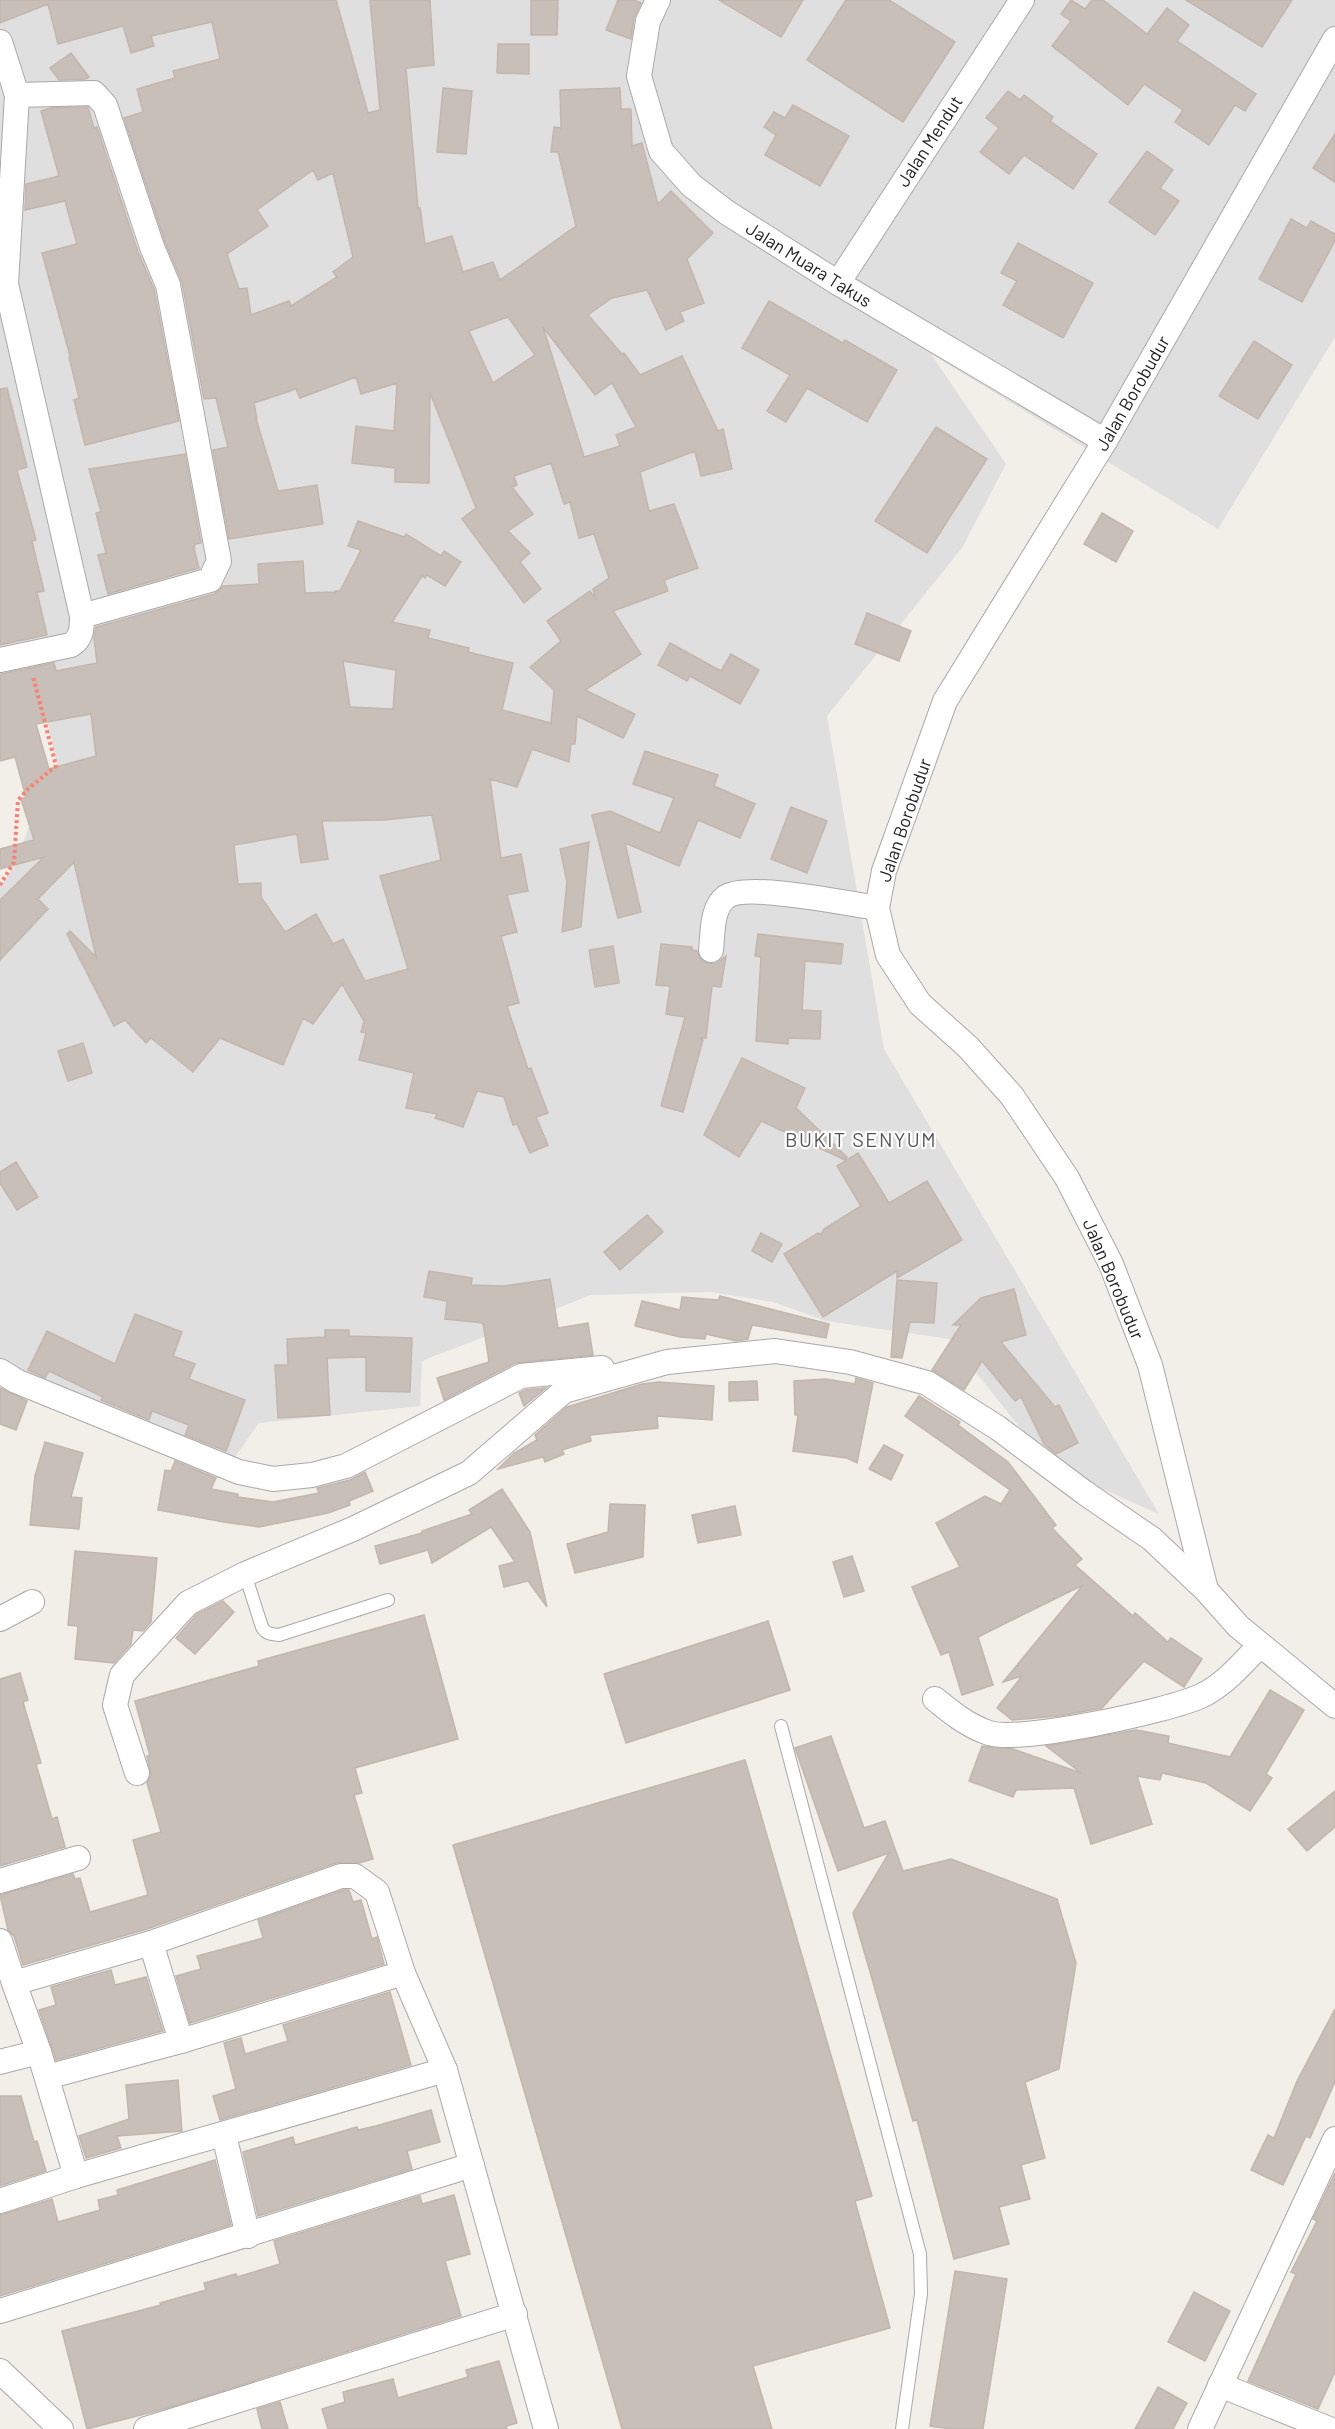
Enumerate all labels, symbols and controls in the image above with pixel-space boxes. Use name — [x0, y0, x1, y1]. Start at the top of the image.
street label: Jalan Mendut — [891, 91, 967, 191]
street label: Jalan Muara Takus — [742, 217, 876, 311]
street label: Jalan Borobudur — [1090, 331, 1174, 454]
street label: Jalan Borobudur — [873, 755, 936, 885]
district label: BUKIT SENYUM — [785, 1127, 937, 1151]
street label: Jalan Borobudur — [1079, 1215, 1150, 1343]

